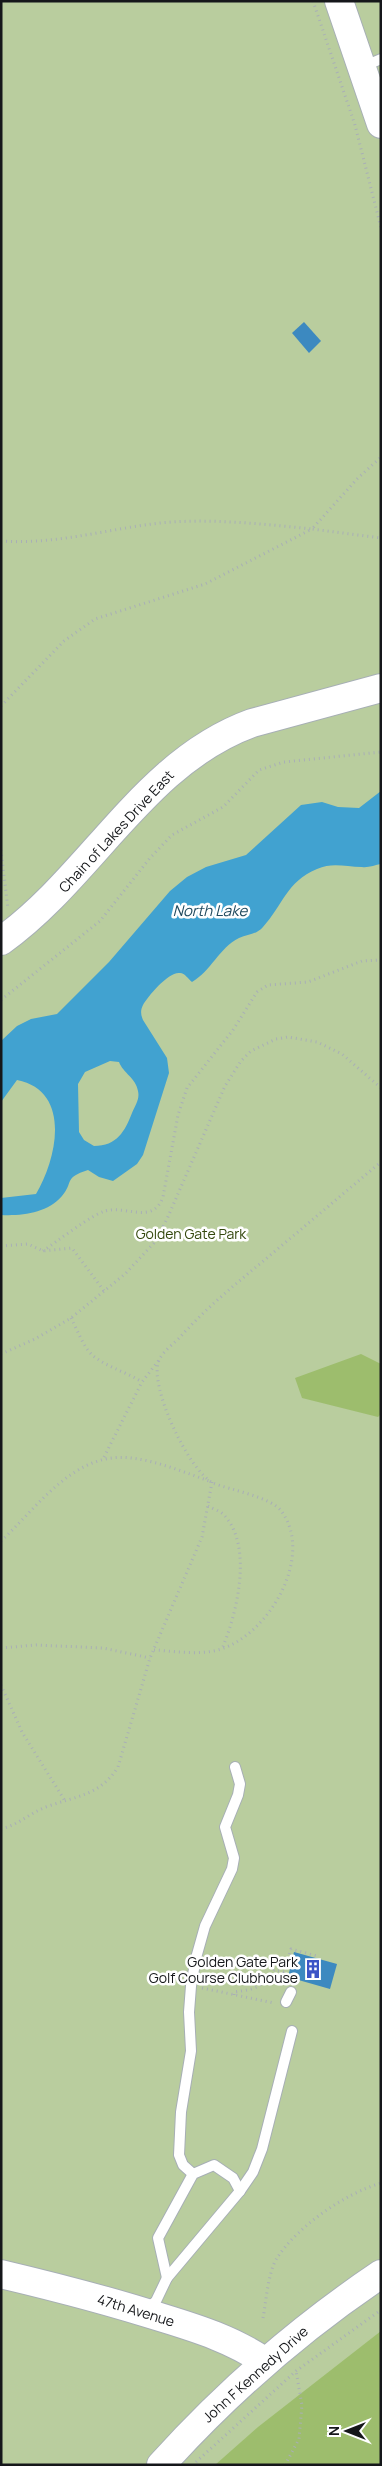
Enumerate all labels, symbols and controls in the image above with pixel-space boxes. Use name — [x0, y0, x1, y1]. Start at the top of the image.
street label: Chain of Lakes Drive East — [54, 765, 178, 896]
water label: North Lake — [173, 900, 248, 921]
park label: Golden Gate Park — [136, 1224, 247, 1243]
place label: Golden Gate Park Golf Course Clubhouse — [149, 1952, 299, 1987]
building icon: Golden Gate Park Golf Course Clubhouse — [302, 1958, 324, 1980]
street label: 47th Avenue — [95, 2289, 177, 2331]
street label: John F Kennedy Drive — [198, 2322, 312, 2426]
north arrow — [322, 2406, 372, 2456]
text: N — [324, 2426, 343, 2436]

